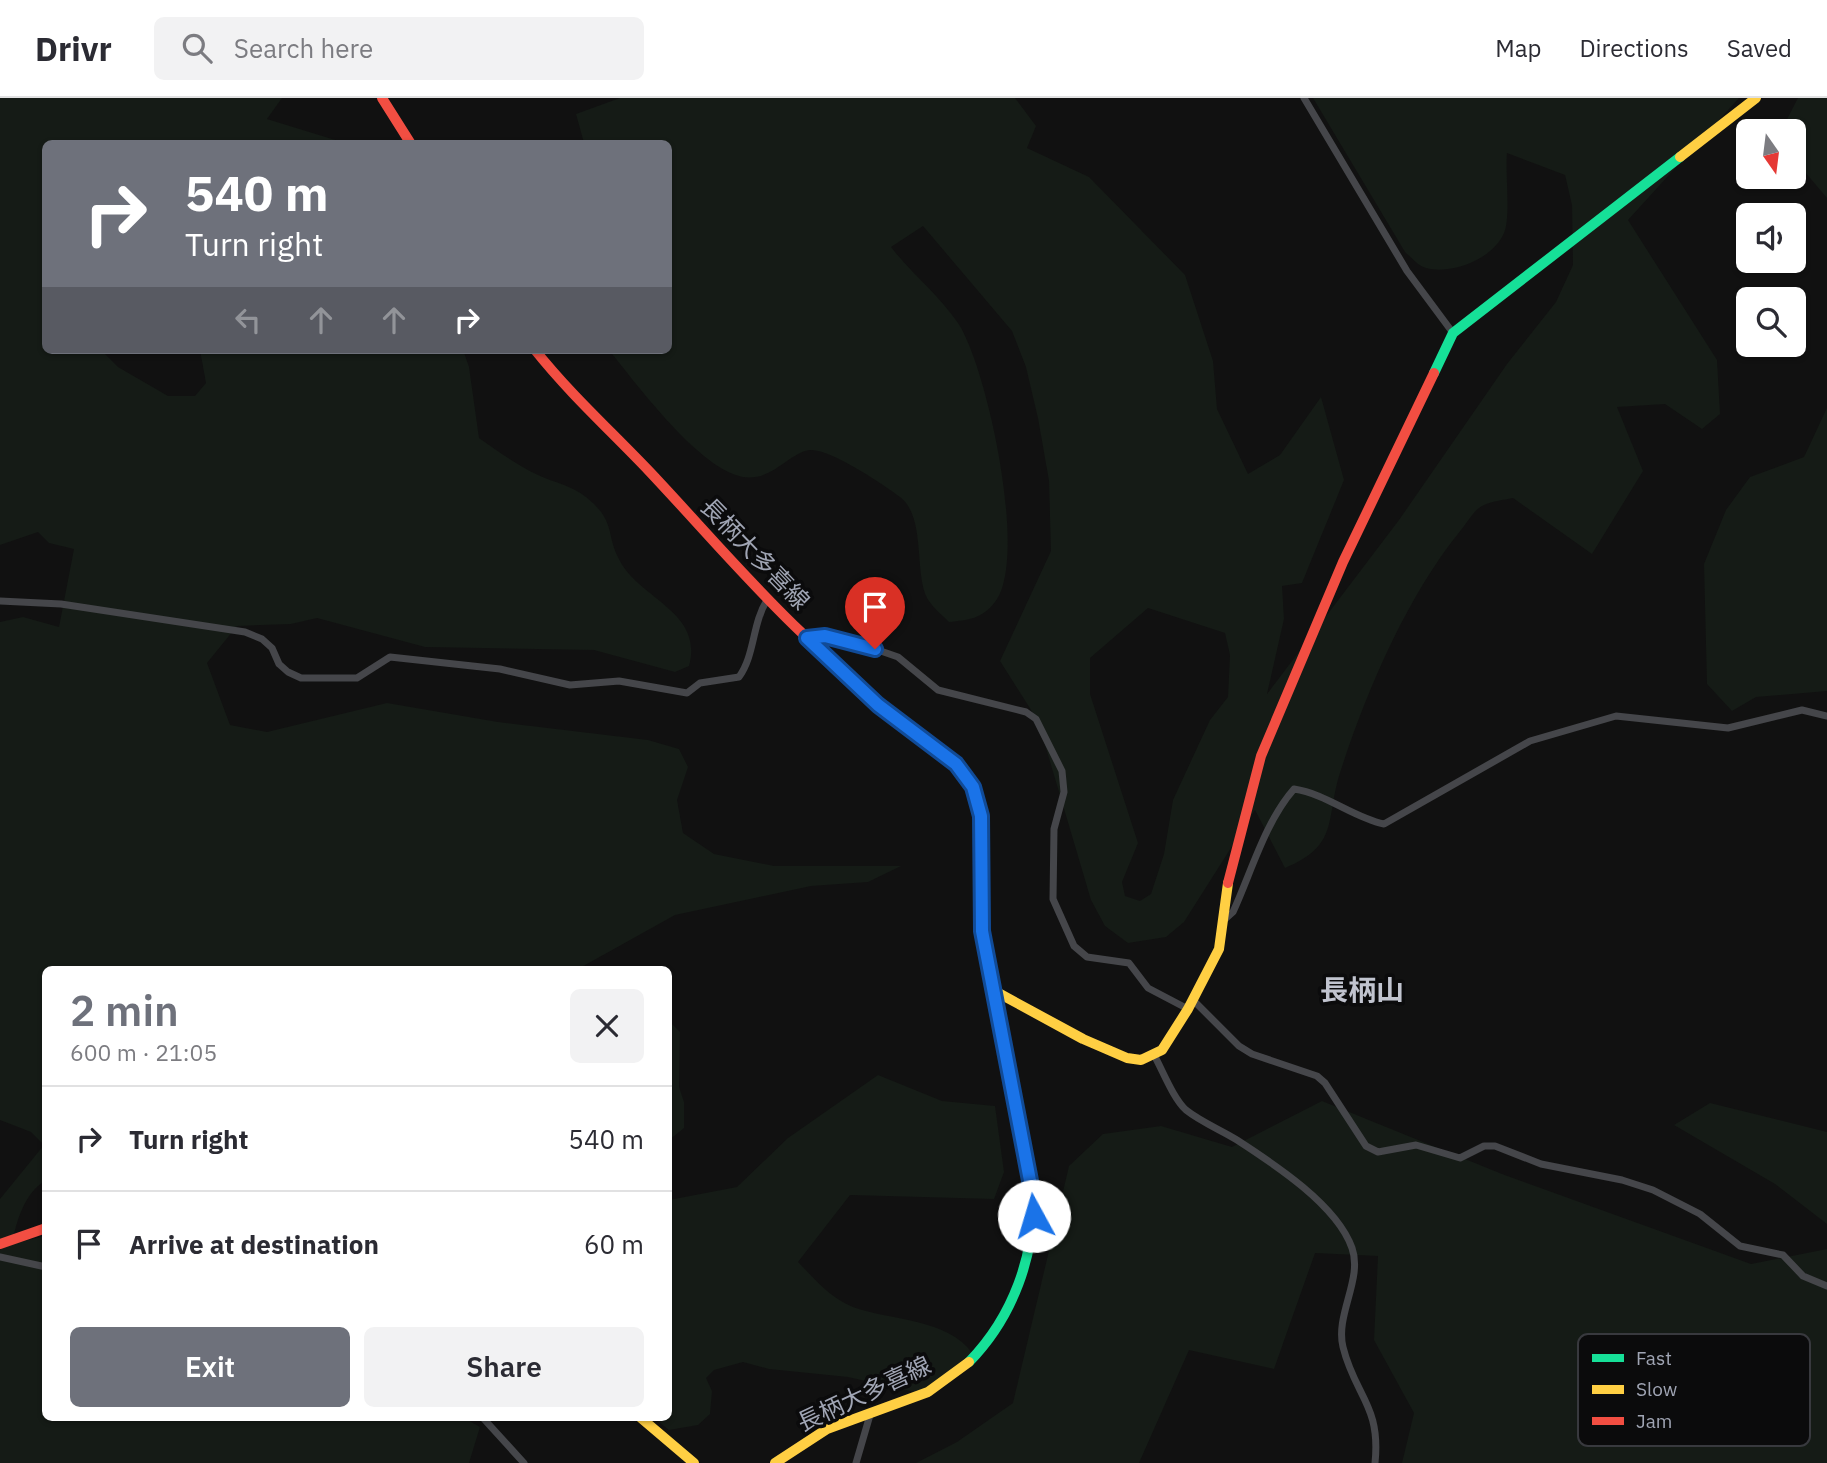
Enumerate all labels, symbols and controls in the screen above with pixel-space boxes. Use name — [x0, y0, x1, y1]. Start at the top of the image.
search box — [154, 17, 644, 80]
text: Drivr — [35, 27, 112, 70]
icon: search — [178, 29, 216, 67]
text: Search here — [234, 31, 373, 65]
text: Map — [1495, 32, 1541, 64]
text: Directions — [1579, 32, 1689, 64]
text: Saved — [1727, 32, 1792, 64]
north arrow — [1736, 119, 1806, 189]
map controls — [1736, 119, 1806, 357]
text: 540 m — [185, 161, 329, 224]
icon: right — [70, 168, 161, 259]
button: sound — [1736, 203, 1806, 273]
text: Turn right — [185, 223, 323, 265]
button: search — [1736, 287, 1806, 357]
icon: left — [229, 301, 267, 339]
icon: ahead — [302, 301, 340, 339]
icon: ahead — [375, 301, 413, 339]
icon: right — [448, 301, 486, 339]
street label: 長柄大多喜線 — [694, 490, 817, 616]
pin — [845, 577, 905, 649]
icon: arrive — [856, 588, 894, 626]
district label: 長柄山 — [1320, 971, 1404, 1008]
text: 2 min — [70, 983, 179, 1038]
button: close — [570, 989, 644, 1063]
text: 600 m · 21:05 — [70, 1037, 217, 1067]
icon: right — [70, 1120, 108, 1158]
text: Turn right — [129, 1122, 248, 1156]
text: 540 m — [568, 1122, 644, 1156]
position arrow — [997, 1179, 1071, 1253]
icon: arrive — [70, 1225, 108, 1263]
text: Arrive at destination — [129, 1227, 379, 1261]
text: 60 m — [584, 1227, 644, 1261]
button: Exit — [70, 1327, 350, 1407]
button: Share — [364, 1327, 644, 1407]
legend — [1578, 1334, 1810, 1446]
text: Fast — [1636, 1346, 1672, 1370]
street label: 長柄大多喜線 — [792, 1348, 936, 1438]
text: Slow — [1636, 1377, 1677, 1401]
text: Jam — [1636, 1409, 1672, 1433]

